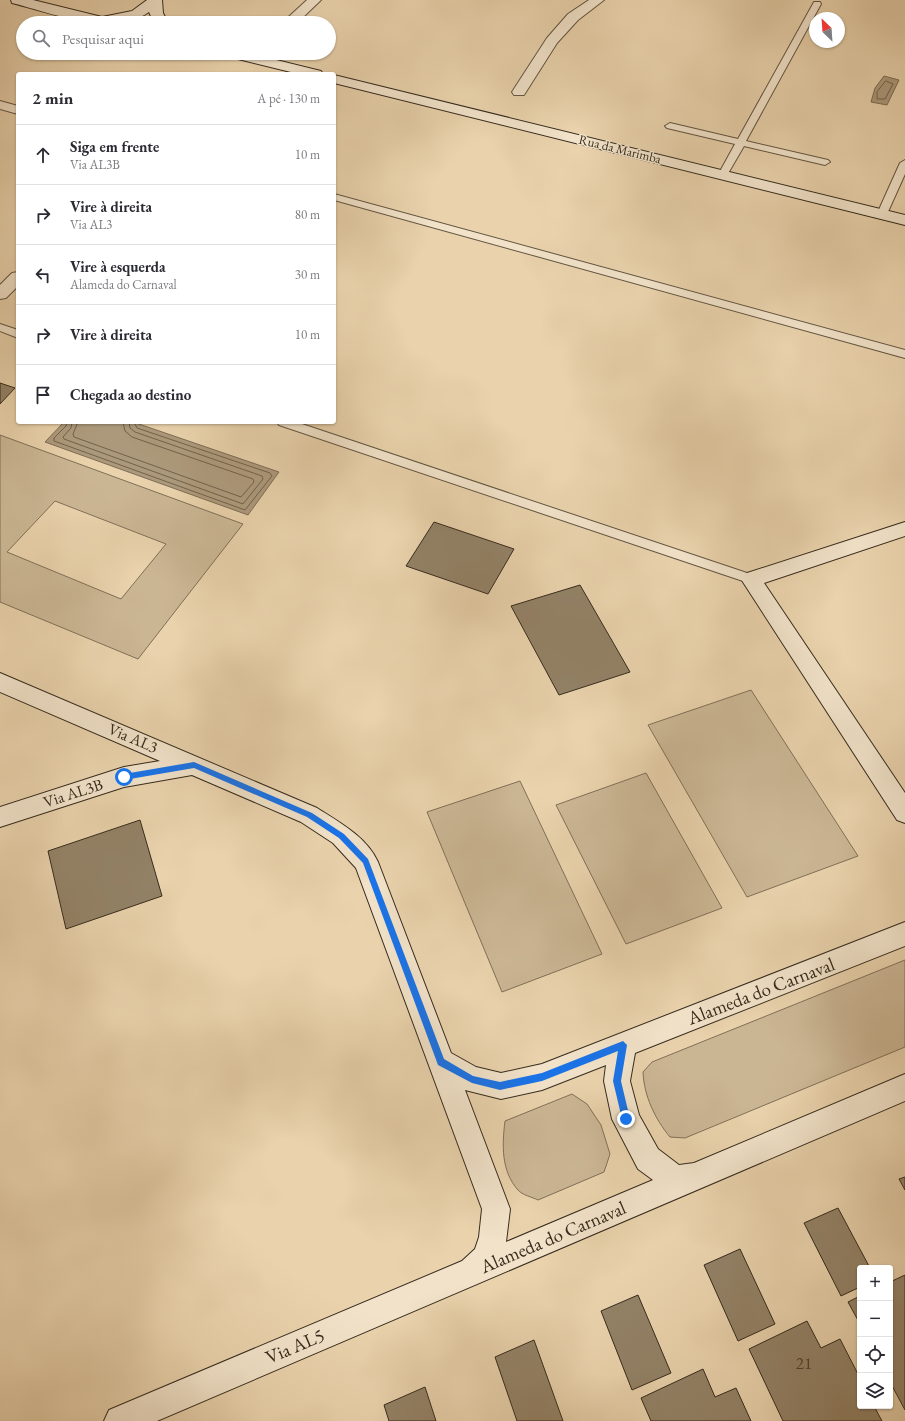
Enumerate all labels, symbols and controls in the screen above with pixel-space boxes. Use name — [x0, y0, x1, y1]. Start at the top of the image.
north arrow — [809, 12, 845, 48]
search box — [16, 16, 336, 60]
icon: search — [30, 27, 52, 49]
text: Pesquisar aqui — [62, 29, 144, 48]
text: 2 min — [32, 87, 73, 109]
text: A pé · 130 m — [257, 90, 320, 107]
street label: Rua da Marimba — [577, 131, 664, 168]
text: Siga em frente — [70, 137, 159, 156]
icon: ahead — [32, 144, 54, 166]
text: 10 m — [295, 146, 320, 163]
text: Via AL3B — [70, 156, 120, 173]
text: Vire à direita — [70, 197, 152, 216]
icon: right — [32, 204, 54, 226]
text: 80 m — [295, 206, 320, 223]
text: Via AL3 — [70, 216, 112, 233]
text: Vire à esquerda — [70, 257, 166, 276]
icon: left — [32, 264, 54, 286]
text: 30 m — [295, 266, 320, 283]
text: Alameda do Carnaval — [70, 276, 177, 293]
icon: right — [32, 324, 54, 346]
text: Vire à direita — [70, 325, 152, 344]
text: 10 m — [295, 326, 320, 343]
icon: arrive — [32, 384, 54, 406]
text: Chegada ao destino — [70, 385, 191, 404]
street label: Via AL3 — [105, 718, 161, 758]
route start — [115, 768, 133, 786]
street label: Via AL3B — [41, 774, 105, 812]
street label: Alameda do Carnaval — [683, 951, 839, 1031]
route end — [617, 1110, 635, 1128]
street label: Alameda do Carnaval — [475, 1195, 630, 1279]
map controls — [857, 1265, 893, 1409]
button: + — [857, 1265, 893, 1301]
button: − — [857, 1301, 893, 1337]
street label: Via AL5 — [262, 1322, 328, 1370]
button: locate — [857, 1337, 893, 1373]
house number: 21 — [796, 1352, 812, 1374]
button: layers — [857, 1373, 893, 1409]

